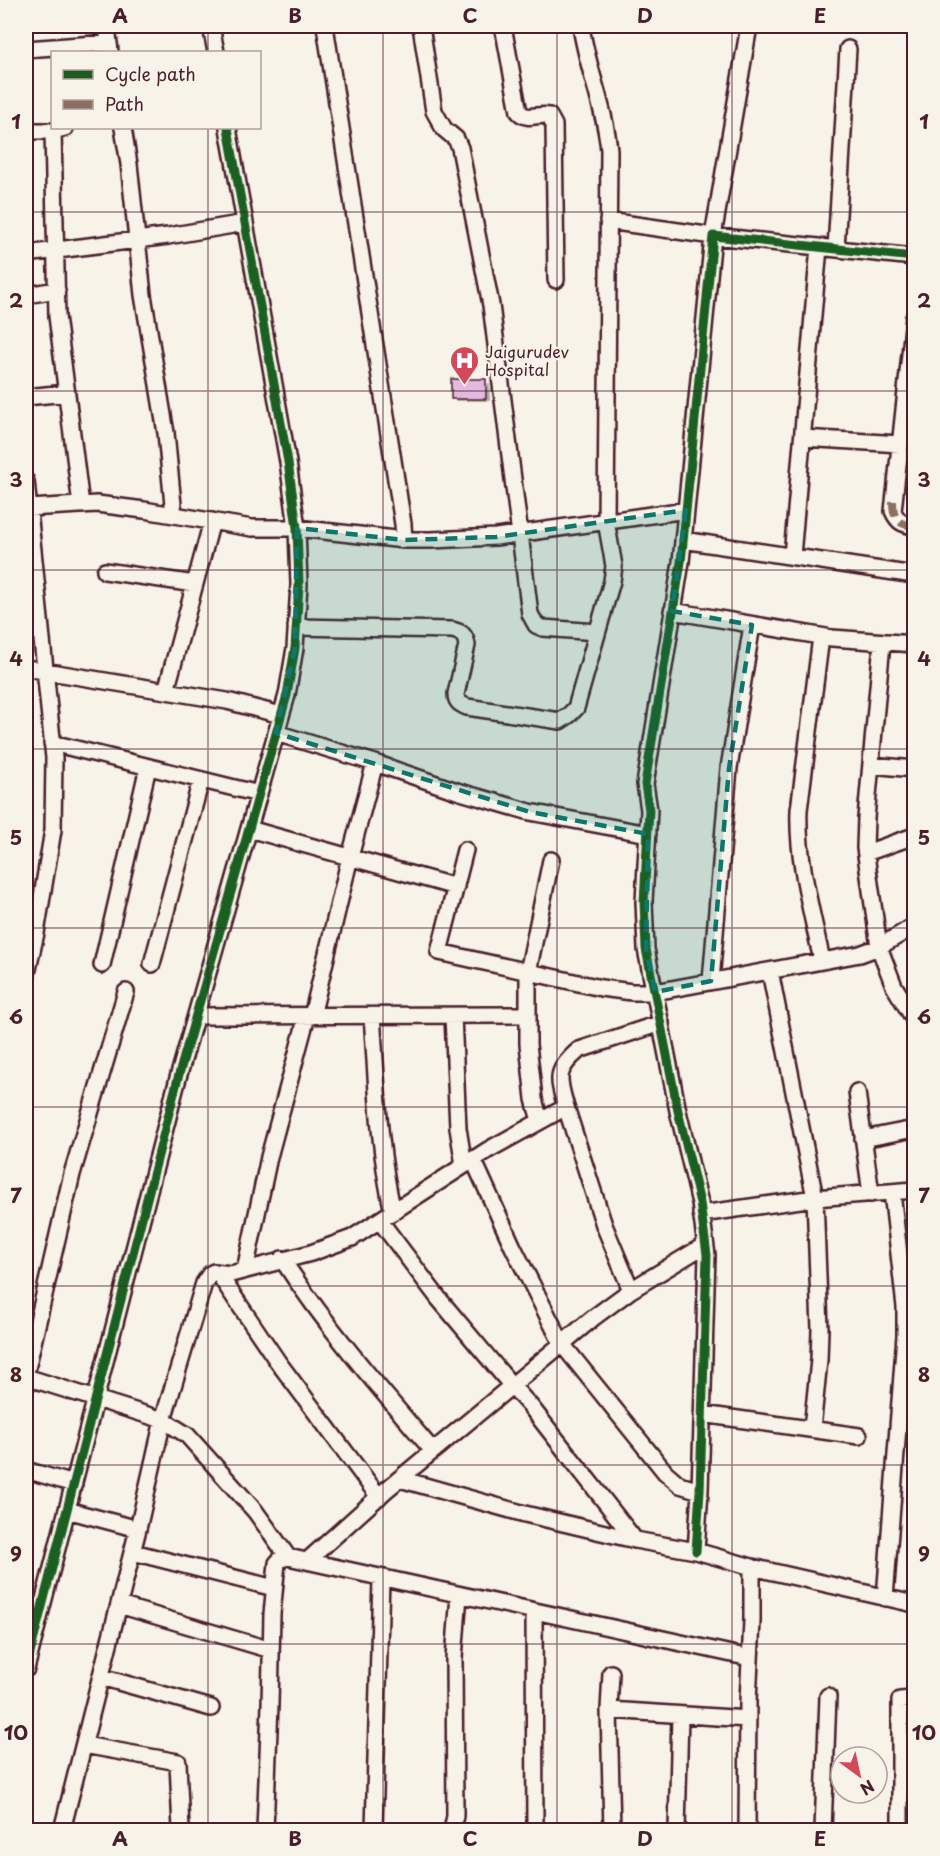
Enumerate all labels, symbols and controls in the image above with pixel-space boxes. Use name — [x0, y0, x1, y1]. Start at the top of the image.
text: A — [112, 0, 128, 30]
text: B — [288, 0, 302, 30]
text: C — [462, 0, 478, 30]
text: D — [637, 0, 653, 30]
text: E — [814, 0, 826, 30]
legend — [51, 51, 261, 129]
text: Cycle path — [105, 60, 196, 87]
text: Path — [105, 90, 144, 117]
text: 1 — [11, 106, 21, 136]
text: 1 — [919, 106, 929, 136]
text: 2 — [9, 285, 23, 315]
text: 2 — [917, 285, 931, 315]
place label: Jaigurudev Hospital — [485, 339, 570, 381]
hospital icon: Jaigurudev Hospital — [448, 344, 480, 386]
text: 3 — [9, 464, 23, 494]
text: 3 — [917, 464, 931, 494]
text: 4 — [9, 643, 23, 673]
text: 4 — [917, 643, 931, 673]
text: 5 — [10, 822, 22, 852]
text: 5 — [918, 822, 930, 852]
text: 6 — [9, 1001, 23, 1031]
text: 6 — [917, 1001, 931, 1031]
text: 7 — [10, 1180, 22, 1210]
text: 7 — [918, 1180, 930, 1210]
text: 8 — [10, 1359, 22, 1389]
text: 8 — [918, 1359, 930, 1389]
text: 9 — [10, 1538, 22, 1568]
text: 9 — [918, 1538, 930, 1568]
text: 10 — [4, 1717, 28, 1747]
text: 10 — [912, 1717, 936, 1747]
north arrow — [829, 1745, 889, 1805]
text: N — [856, 1775, 880, 1802]
text: A — [112, 1823, 128, 1853]
text: B — [288, 1823, 302, 1853]
text: C — [462, 1823, 478, 1853]
text: D — [637, 1823, 653, 1853]
text: E — [814, 1823, 826, 1853]

